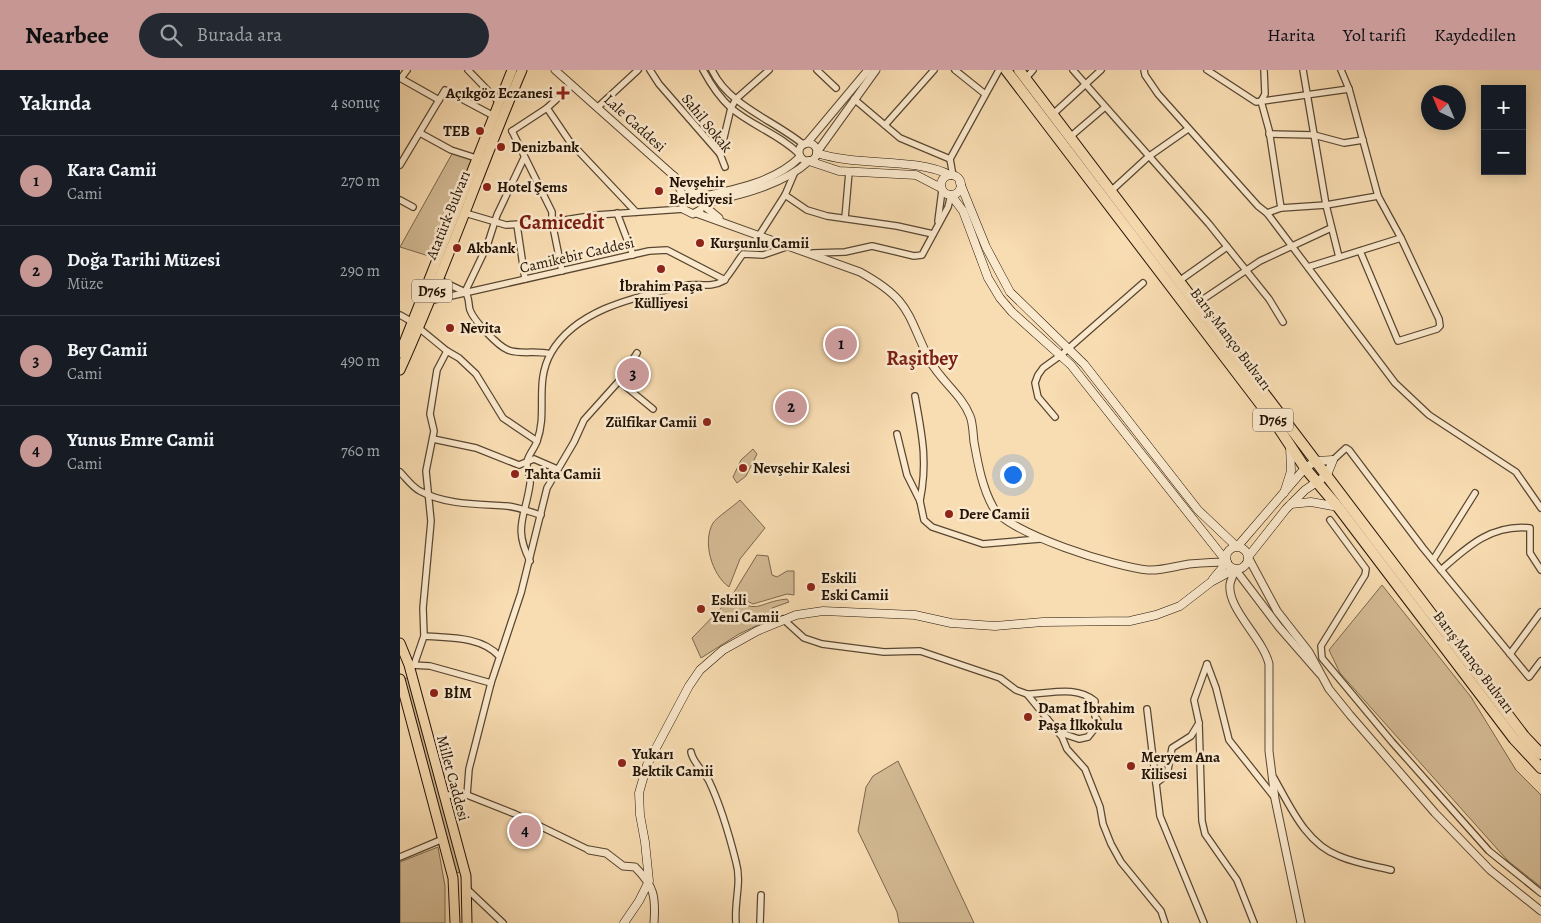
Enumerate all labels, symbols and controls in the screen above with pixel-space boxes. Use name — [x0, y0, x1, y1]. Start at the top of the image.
search box — [139, 13, 489, 58]
text: Nearbee — [25, 19, 109, 51]
icon: search — [157, 21, 185, 49]
text: Burada ara — [197, 22, 282, 48]
text: Harita — [1267, 23, 1315, 47]
text: Yol tarifi — [1343, 23, 1406, 47]
text: Kaydedilen — [1434, 23, 1516, 47]
place label: Açıkgöz Eczanesi — [445, 83, 554, 103]
north arrow — [1421, 85, 1466, 130]
map controls — [1481, 85, 1526, 175]
button: + — [1481, 85, 1526, 130]
marker: Açıkgöz Eczanesi — [557, 87, 569, 99]
text: Yakında — [20, 89, 91, 117]
street label: Sahil Sokak — [677, 89, 737, 157]
street label: Lale Caddesi — [600, 90, 670, 156]
text: 4 sonuç — [331, 92, 380, 114]
place label: TEB — [443, 121, 470, 141]
marker: TEB — [474, 125, 486, 137]
button: − — [1481, 130, 1526, 175]
place label: Denizbank — [511, 137, 579, 157]
marker: Denizbank — [495, 141, 507, 153]
text: Kara Camii — [67, 157, 156, 183]
street label: Atatürk Bulvarı — [421, 168, 475, 263]
text: 1 — [33, 170, 39, 192]
text: 270 m — [341, 170, 380, 192]
place label: Nevşehir Belediyesi — [669, 172, 733, 209]
place label: Hotel Şems — [497, 177, 568, 197]
marker: Hotel Şems — [481, 181, 493, 193]
text: Cami — [67, 183, 102, 205]
marker: Nevşehir Belediyesi — [653, 185, 665, 197]
district label: Camicedit — [519, 209, 605, 236]
street label: Camikebir Caddesi — [518, 232, 636, 278]
place label: Kurşunlu Camii — [710, 233, 810, 253]
marker: Kurşunlu Camii — [694, 237, 706, 249]
place label: Akbank — [466, 238, 515, 258]
marker: Akbank — [451, 242, 463, 254]
text: Doğa Tarihi Müzesi — [67, 247, 220, 273]
text: 2 — [32, 260, 40, 282]
text: 290 m — [340, 260, 380, 282]
marker: İbrahim Paşa Külliyesi — [655, 263, 667, 275]
text: Müze — [67, 273, 103, 295]
place label: İbrahim Paşa Külliyesi — [619, 276, 703, 313]
road number: D765 — [412, 280, 452, 302]
street label: Barış Manço Bulvarı — [1186, 284, 1276, 394]
place label: Nevita — [460, 318, 502, 338]
marker: Nevita — [444, 322, 456, 334]
pin: 1 — [825, 325, 857, 363]
text: Bey Camii — [67, 337, 148, 363]
district label: Raşitbey — [886, 345, 959, 372]
text: 3 — [33, 350, 39, 372]
text: 490 m — [340, 350, 380, 372]
pin: 3 — [617, 355, 649, 393]
text: Cami — [67, 363, 102, 385]
pin: 2 — [775, 388, 807, 426]
road number: D765 — [1253, 408, 1293, 432]
place label: Zülfikar Camii — [605, 412, 698, 432]
marker: Zülfikar Camii — [701, 416, 713, 428]
text: Yunus Emre Camii — [67, 427, 214, 453]
text: 4 — [32, 440, 40, 462]
text: 760 m — [341, 440, 380, 462]
text: Cami — [67, 453, 102, 475]
place label: Nevşehir Kalesi — [753, 458, 851, 478]
marker: Nevşehir Kalesi — [737, 462, 749, 474]
your location — [1000, 462, 1026, 488]
place label: Tahta Camii — [525, 464, 602, 484]
marker: Tahta Camii — [509, 468, 521, 480]
place label: Dere Camii — [959, 504, 1030, 524]
marker: Dere Camii — [943, 508, 955, 520]
place label: Eskili Eski Camii — [821, 568, 889, 605]
marker: Eskili Eski Camii — [805, 581, 817, 593]
place label: Eskili Yeni Camii — [710, 590, 780, 627]
marker: Eskili Yeni Camii — [695, 603, 707, 615]
street label: Barış Manço Bulvarı — [1429, 607, 1519, 717]
place label: BİM — [444, 683, 472, 703]
marker: BİM — [428, 687, 440, 699]
place label: Damat İbrahim Paşa İlkokulu — [1038, 698, 1135, 735]
marker: Damat İbrahim Paşa İlkokulu — [1022, 711, 1034, 723]
street label: Millet Caddesi — [432, 733, 474, 823]
place label: Yukarı Bektik Camii — [631, 744, 714, 781]
place label: Meryem Ana Kilisesi — [1141, 747, 1221, 784]
marker: Yukarı Bektik Camii — [616, 757, 628, 769]
marker: Meryem Ana Kilisesi — [1125, 760, 1137, 772]
pin: 4 — [509, 812, 541, 850]

